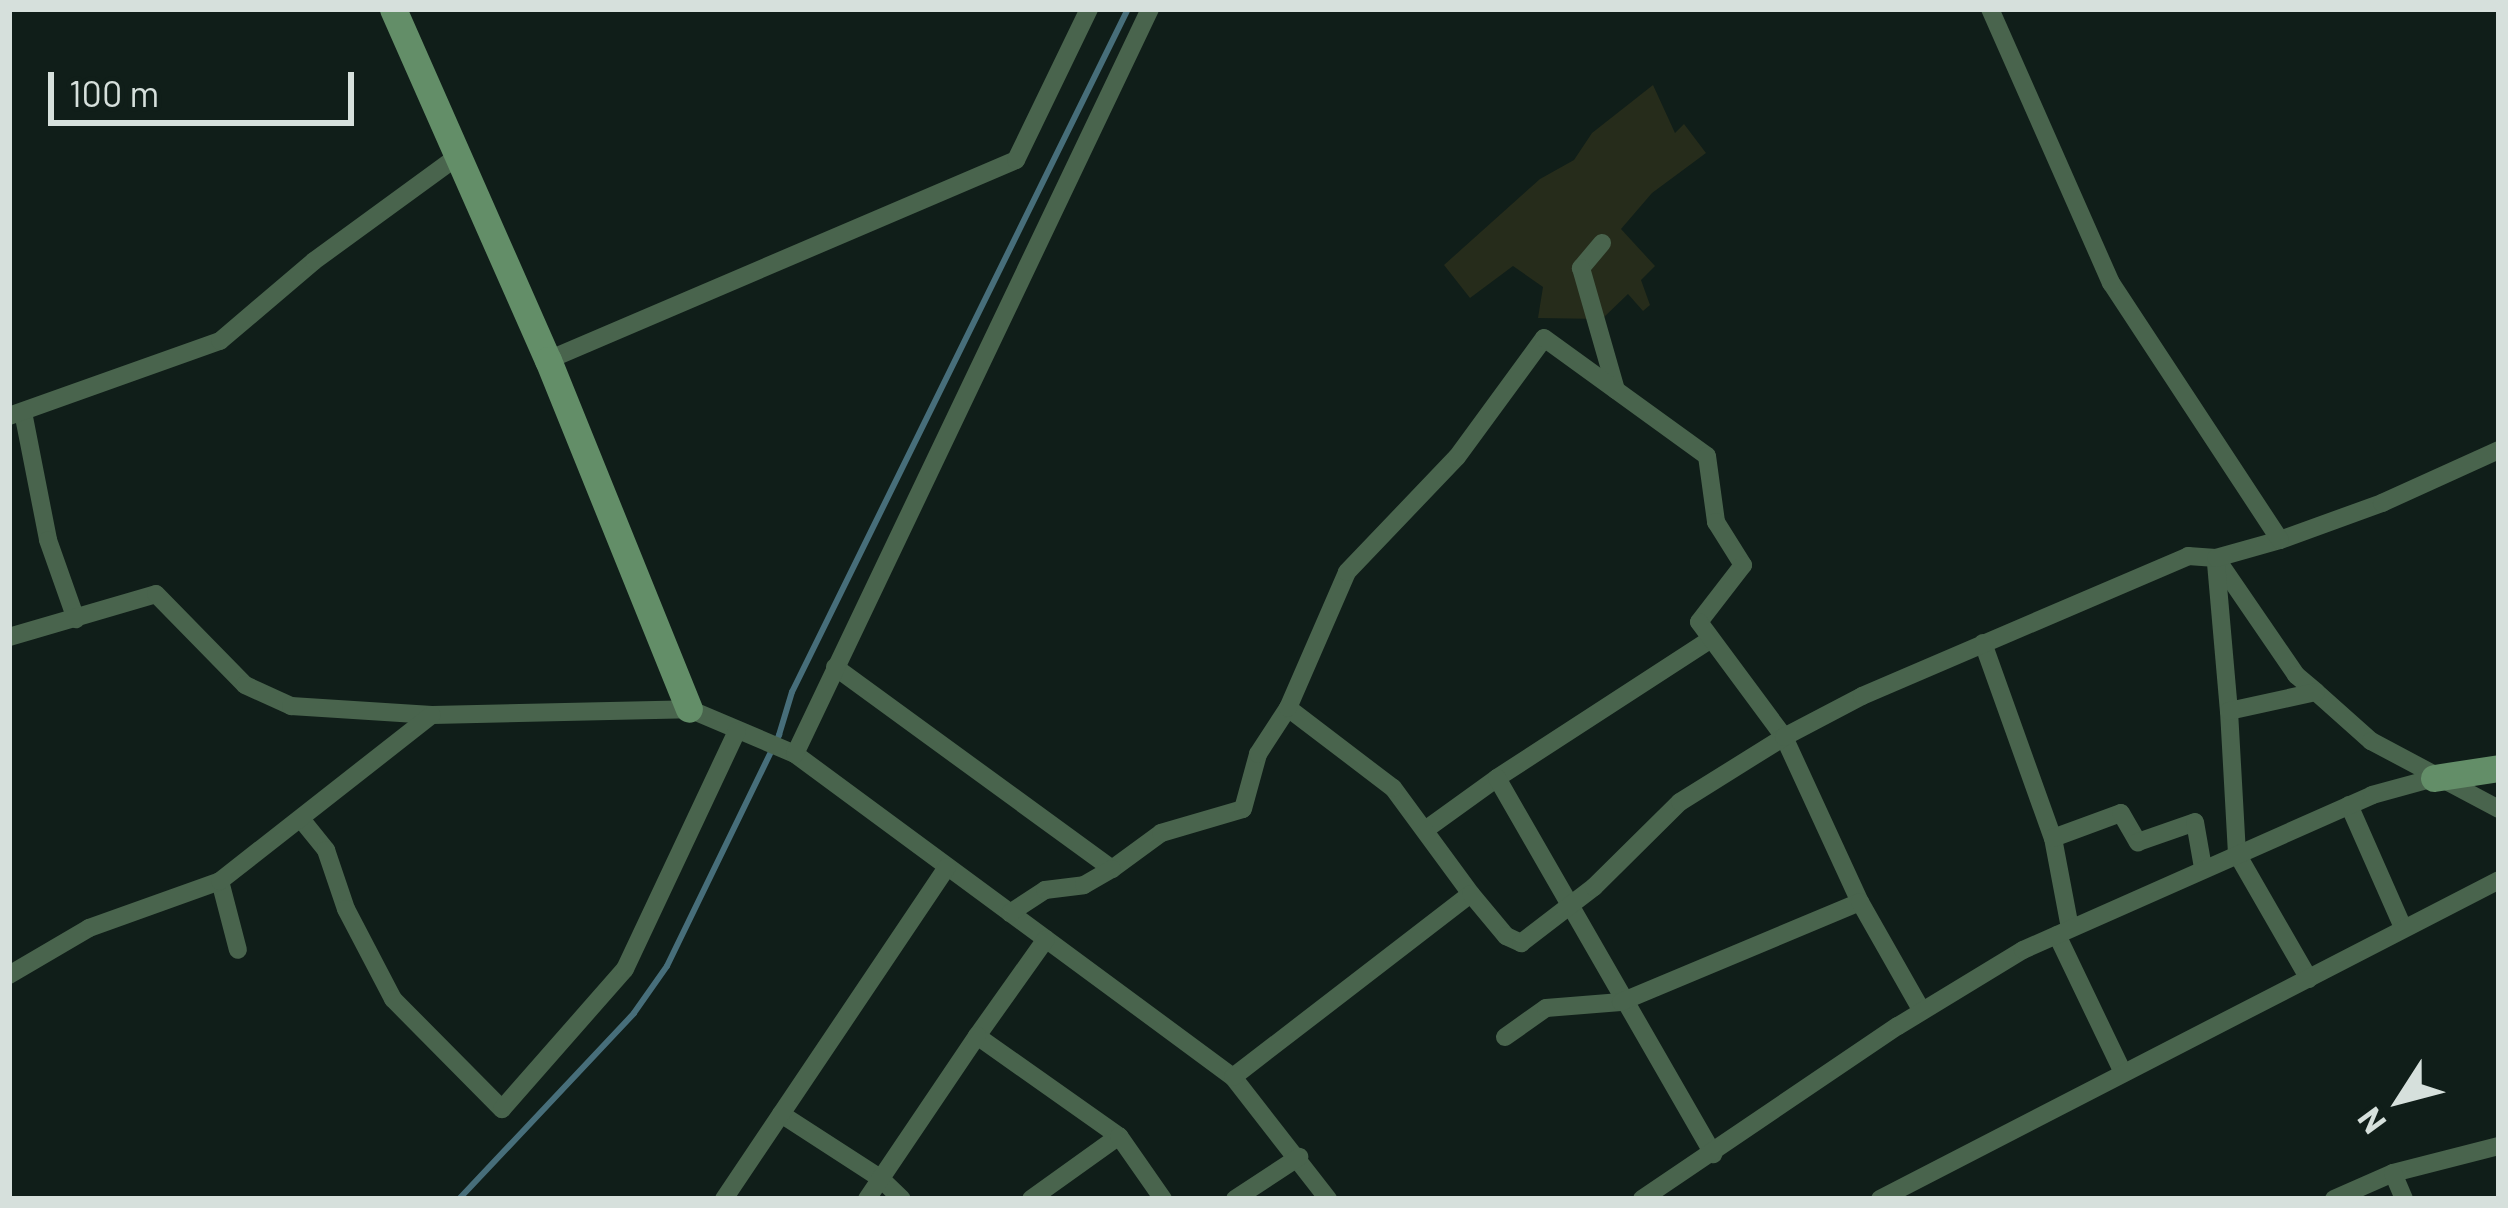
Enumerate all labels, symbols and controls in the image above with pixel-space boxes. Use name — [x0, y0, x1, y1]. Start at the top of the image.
scale bar — [54, 48, 360, 122]
text: 100 m — [69, 71, 159, 114]
north arrow — [2340, 1040, 2460, 1160]
text: N — [2348, 1101, 2394, 1142]

